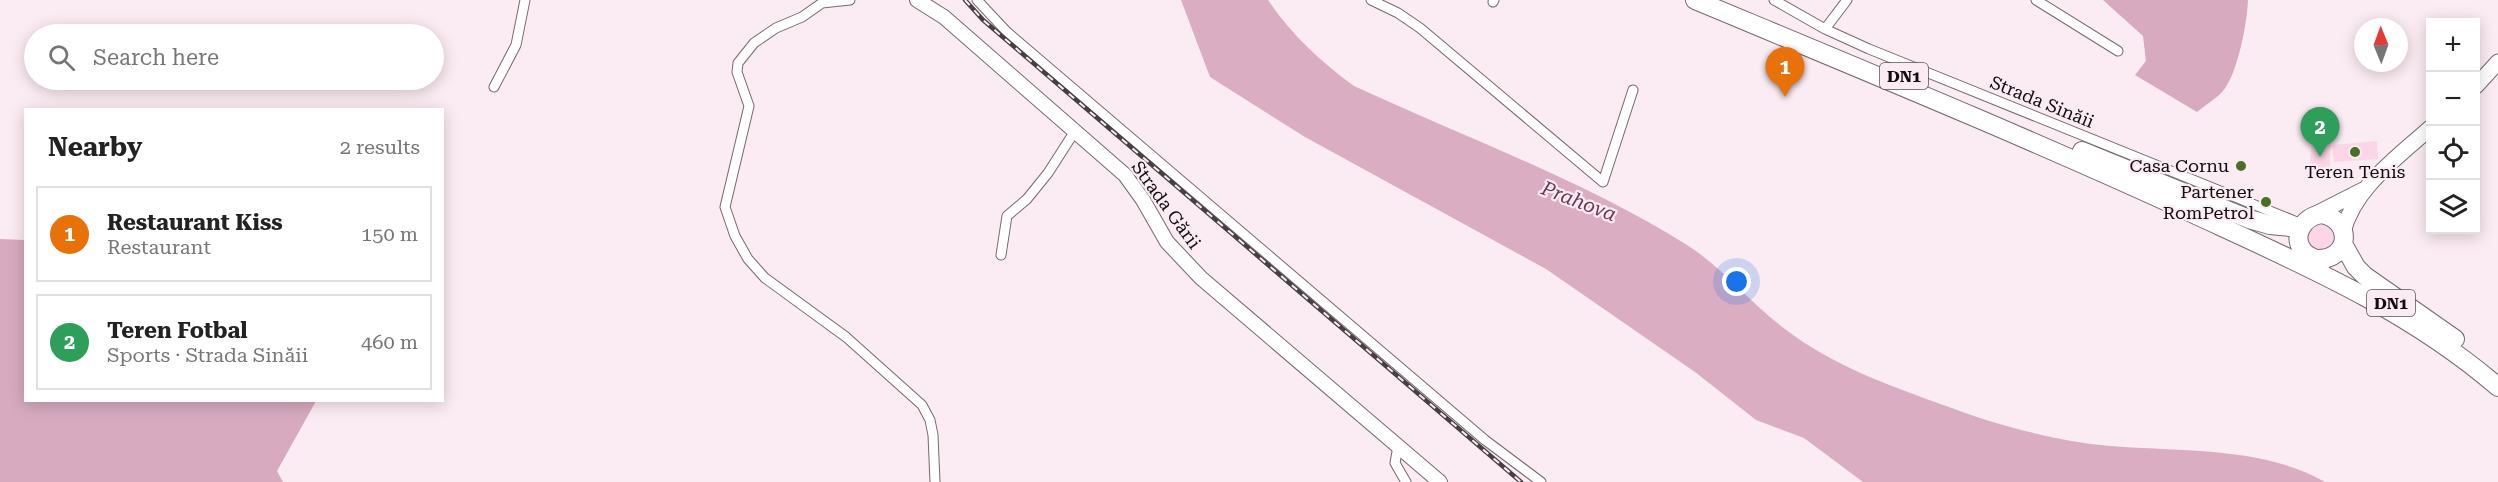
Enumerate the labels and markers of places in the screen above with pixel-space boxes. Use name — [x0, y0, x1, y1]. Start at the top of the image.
pin: 1 — [1766, 48, 1804, 97]
pin: 2 — [2300, 108, 2340, 157]
marker: Teren Tenis — [2348, 145, 2362, 159]
place label: Casa Cornu — [2129, 155, 2229, 176]
marker: Casa Cornu — [2234, 159, 2248, 173]
place label: Teren Tenis — [2305, 161, 2405, 182]
place label: Partener RomPetrol — [2163, 181, 2254, 223]
marker: Partener RomPetrol — [2259, 195, 2273, 209]

